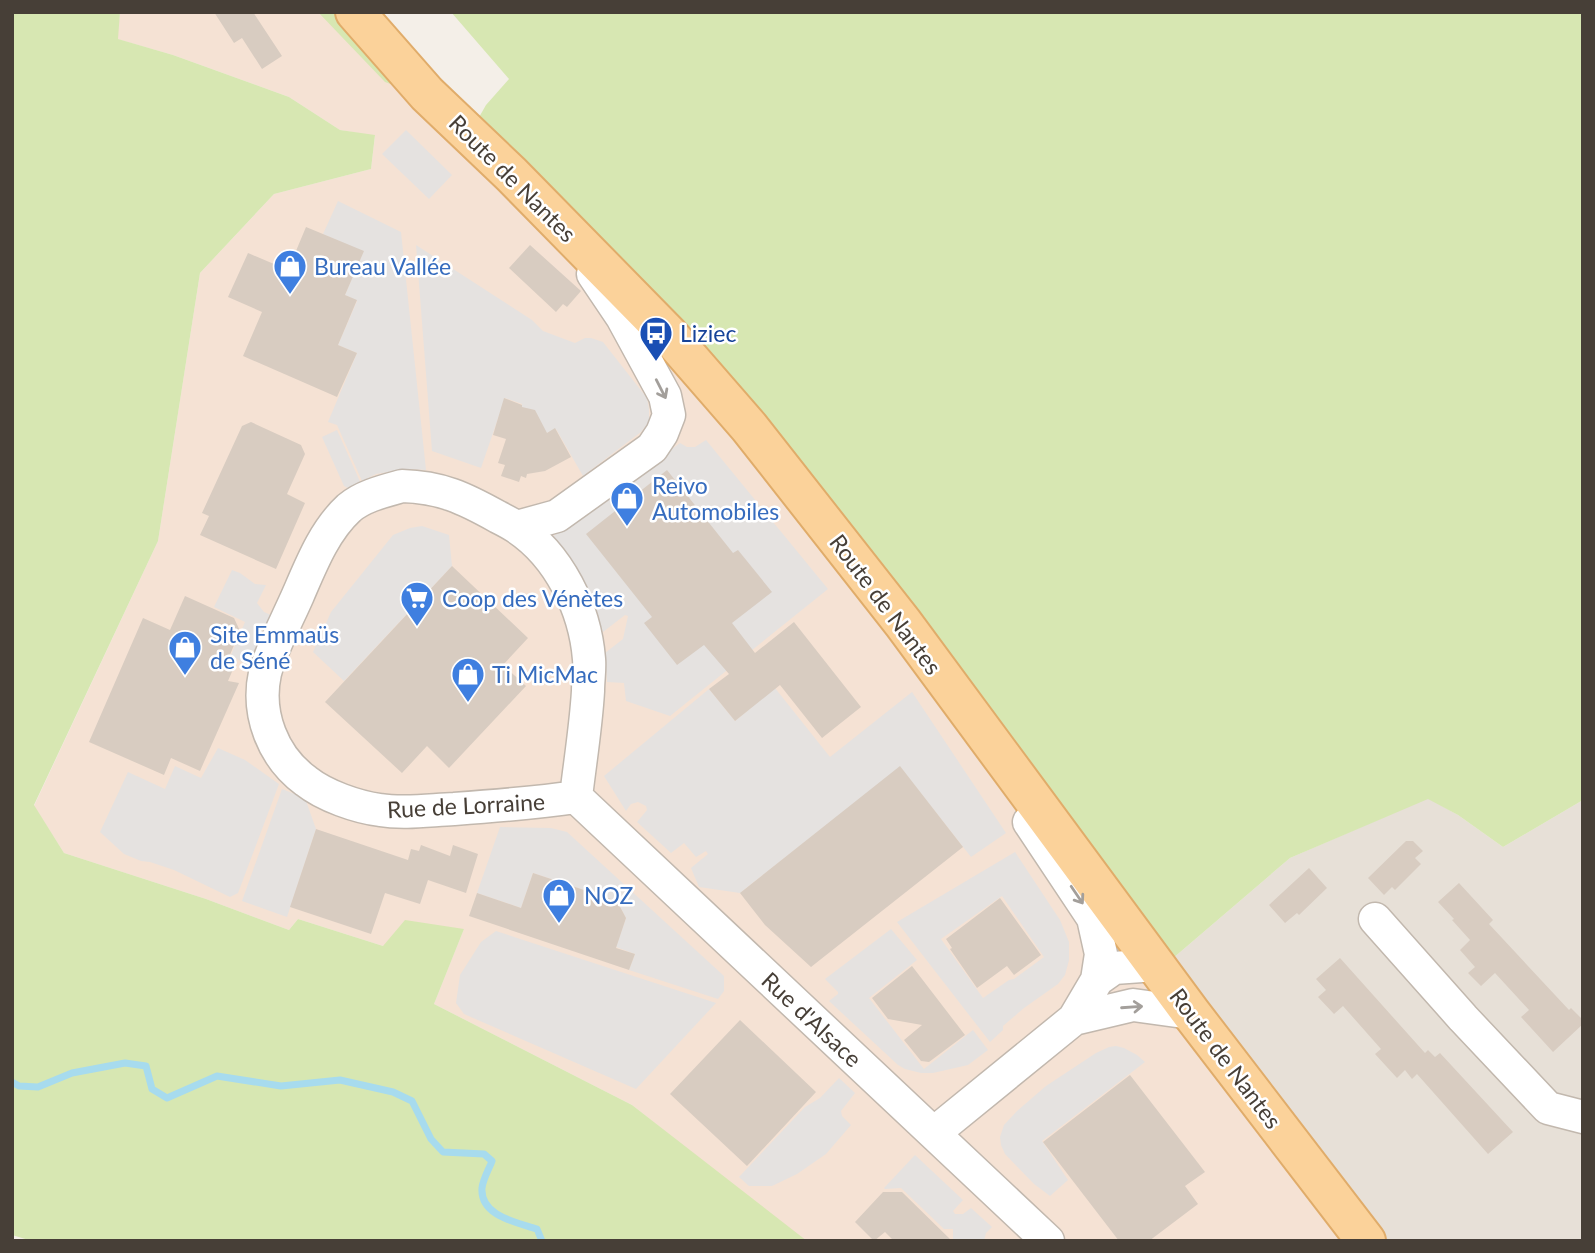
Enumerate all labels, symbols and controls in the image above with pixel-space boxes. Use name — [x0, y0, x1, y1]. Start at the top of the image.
street label: Route de Nantes — [444, 109, 582, 247]
shop icon: Bureau Vallée — [271, 247, 309, 296]
place label: Bureau Vallée — [314, 252, 451, 280]
bus stop icon: Liziec — [637, 314, 675, 363]
place label: Liziec — [680, 319, 736, 347]
one-way arrow — [654, 378, 668, 399]
place label: Reivo Automobiles — [652, 471, 779, 525]
shop icon: Reivo Automobiles — [608, 479, 646, 528]
street label: Route de Nantes — [824, 528, 948, 680]
supermarket icon: Coop des Vénètes — [398, 579, 436, 628]
place label: Coop des Vénètes — [442, 584, 623, 612]
place label: Site Emmaüs de Séné — [210, 620, 339, 674]
shop icon: Site Emmaüs de Séné — [166, 628, 204, 677]
shop icon: Ti MicMac — [449, 655, 487, 704]
place label: Ti MicMac — [492, 660, 598, 688]
street label: Rue de Lorraine — [386, 787, 546, 823]
shop icon: NOZ — [540, 876, 578, 925]
place label: NOZ — [584, 881, 634, 909]
one-way arrow — [1070, 885, 1085, 904]
street label: Rue d'Alsace — [756, 966, 868, 1072]
street label: Route de Nantes — [1164, 982, 1288, 1134]
one-way arrow — [1120, 1000, 1143, 1013]

